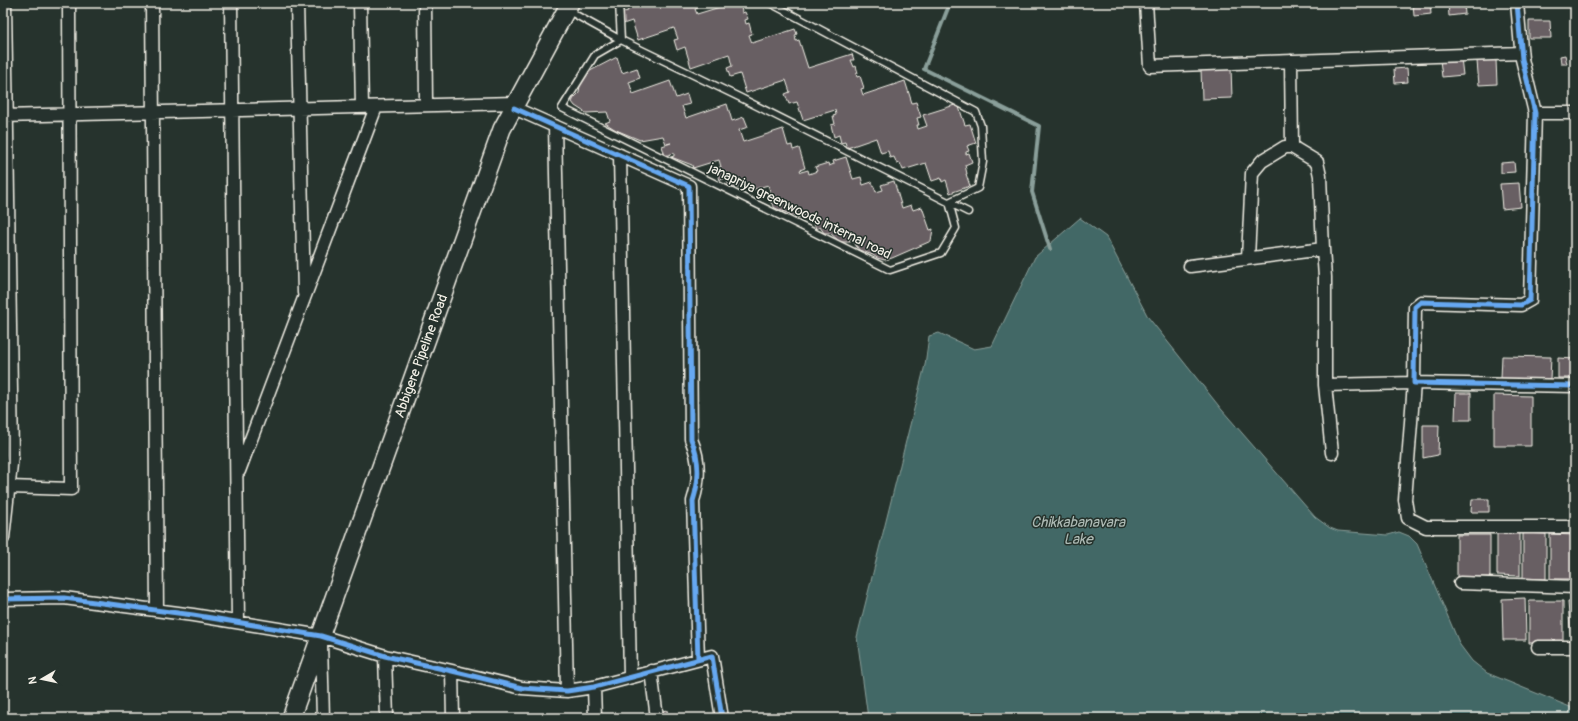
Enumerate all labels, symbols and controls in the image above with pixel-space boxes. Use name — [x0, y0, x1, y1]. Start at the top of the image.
street label: janapriya greenwoods internal road — [705, 159, 894, 263]
street label: Abbigere Pipeline Road — [391, 292, 451, 420]
water label: Chikkabanavara Lake — [1031, 513, 1126, 549]
north arrow — [22, 659, 62, 699]
text: N — [26, 675, 40, 685]

